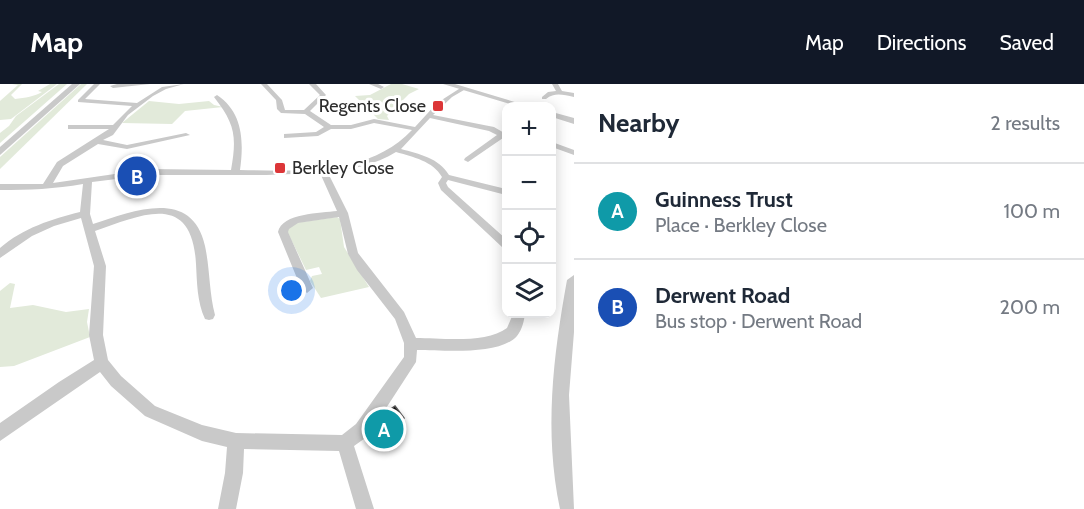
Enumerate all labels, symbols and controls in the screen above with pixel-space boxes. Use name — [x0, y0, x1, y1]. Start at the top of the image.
text: Map — [30, 25, 83, 59]
text: Map — [805, 30, 844, 55]
text: Directions — [877, 30, 966, 55]
text: Saved — [999, 30, 1054, 55]
place label: Regents Close — [319, 95, 426, 117]
marker: Regents Close — [431, 99, 445, 113]
map controls — [502, 102, 556, 318]
button: + — [502, 102, 556, 156]
text: Nearby — [598, 107, 679, 139]
text: 2 results — [990, 111, 1060, 135]
pin: B — [118, 154, 156, 199]
button: − — [502, 156, 556, 210]
place label: Berkley Close — [292, 157, 394, 179]
marker: Berkley Close — [273, 161, 287, 175]
text: Guinness Trust — [655, 186, 793, 213]
text: A — [611, 199, 624, 223]
text: 100 m — [1004, 199, 1060, 223]
button: locate — [502, 210, 556, 264]
text: Place · Berkley Close — [655, 213, 827, 237]
button: layers — [502, 264, 556, 318]
your location — [277, 276, 306, 305]
text: Derwent Road — [655, 282, 790, 309]
text: B — [611, 295, 624, 319]
text: 200 m — [1000, 295, 1060, 319]
text: Bus stop · Derwent Road — [655, 309, 862, 333]
pin: A — [364, 406, 404, 452]

